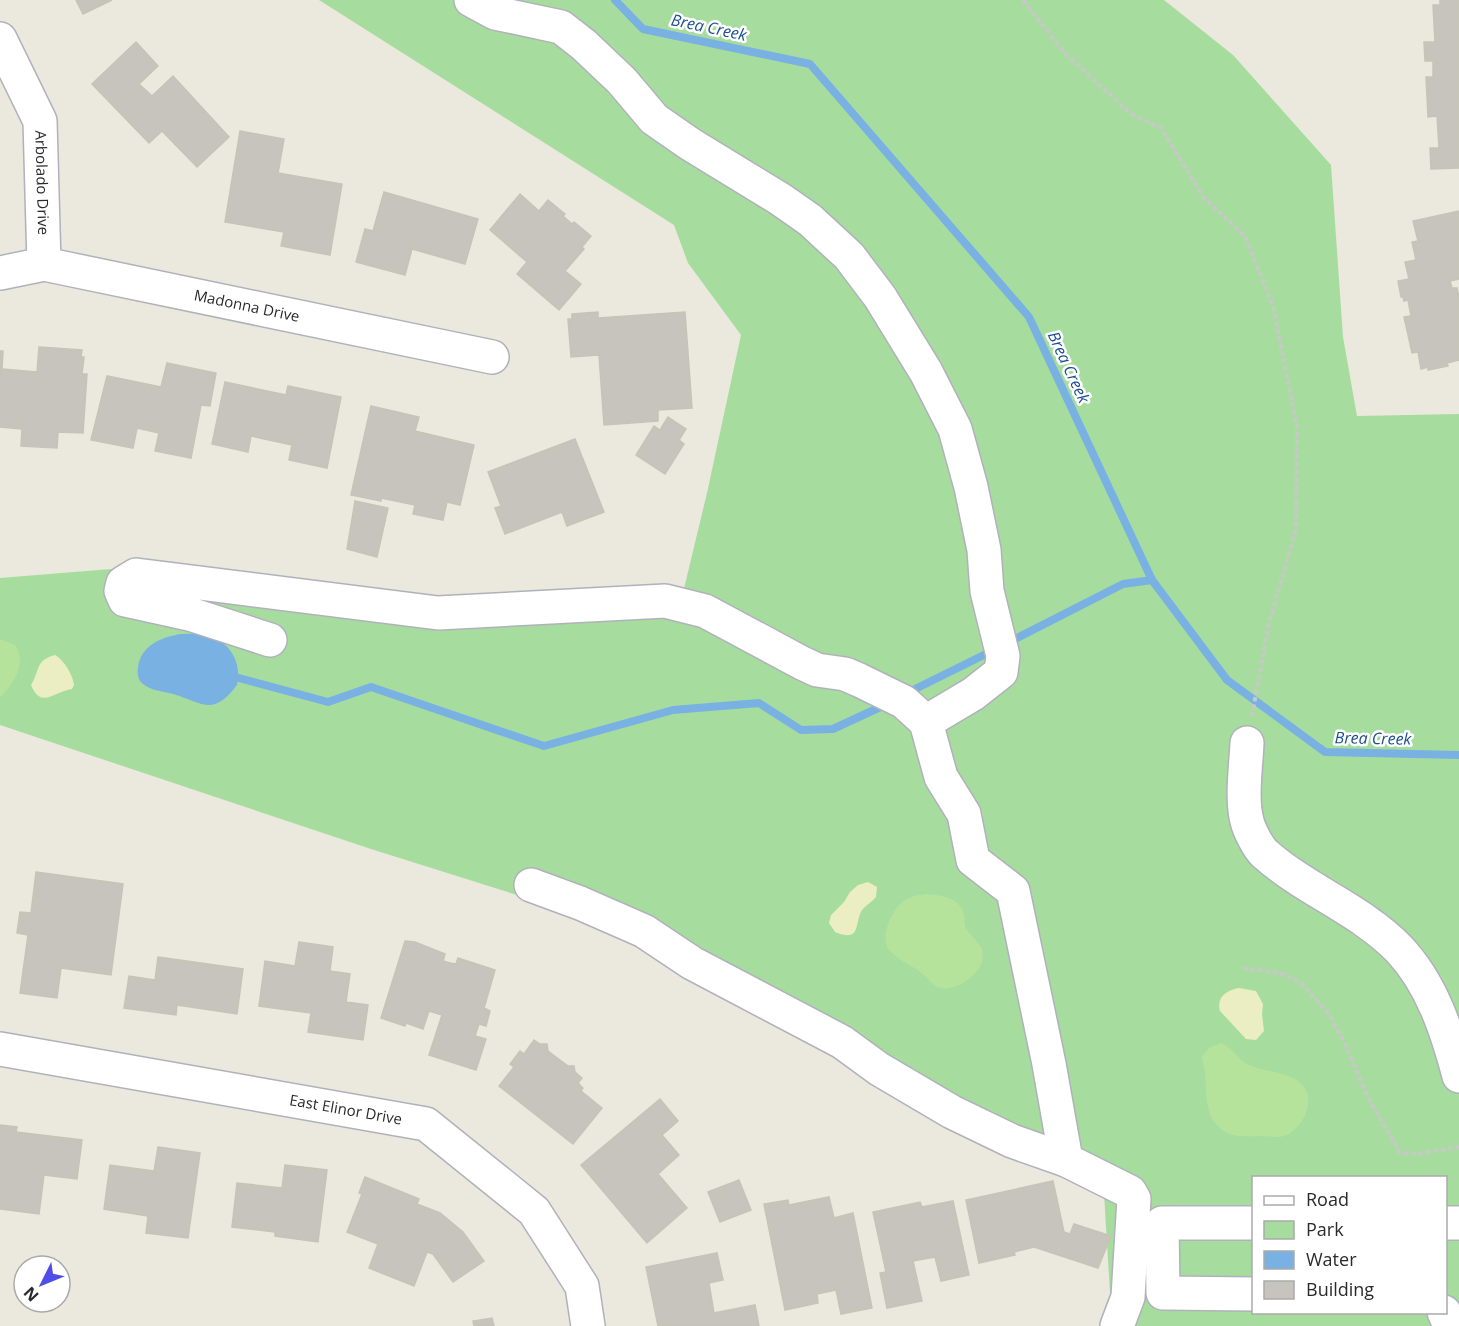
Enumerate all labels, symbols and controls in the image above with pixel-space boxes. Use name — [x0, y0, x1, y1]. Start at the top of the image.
water label: Brea Creek — [669, 8, 750, 46]
street label: Arbolado Drive — [31, 130, 54, 235]
street label: Madonna Drive — [192, 284, 302, 326]
water label: Brea Creek — [1043, 328, 1096, 407]
water label: Brea Creek — [1335, 726, 1413, 750]
street label: East Elinor Drive — [288, 1089, 404, 1129]
legend — [1252, 1176, 1447, 1314]
text: Road — [1306, 1187, 1349, 1211]
text: Park — [1306, 1217, 1344, 1241]
text: Water — [1306, 1247, 1357, 1271]
north arrow — [12, 1254, 72, 1314]
text: Building — [1306, 1277, 1374, 1301]
text: N — [19, 1282, 44, 1306]

